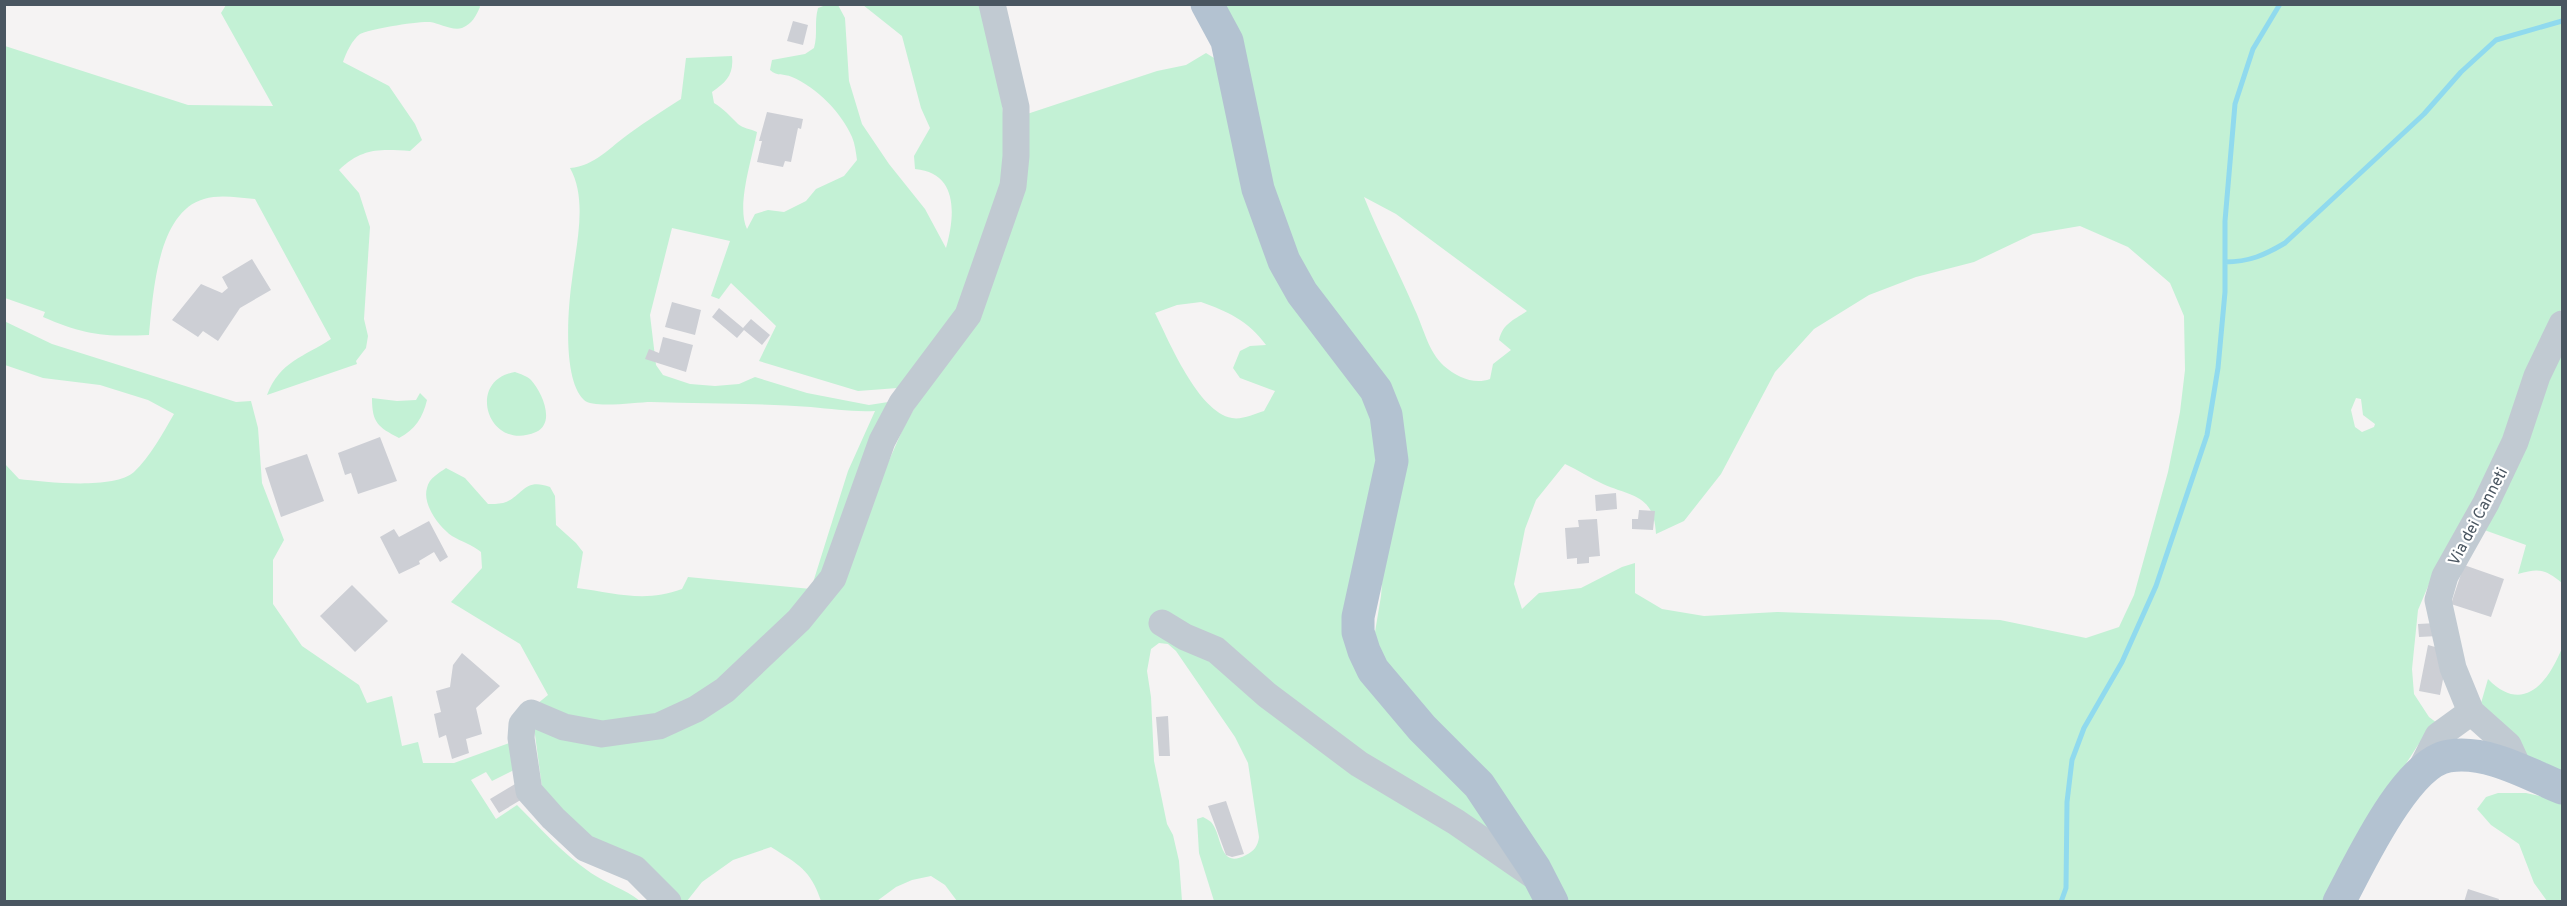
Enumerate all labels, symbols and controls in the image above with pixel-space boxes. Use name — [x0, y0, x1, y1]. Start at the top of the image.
street label: Via dei Canneti — [2445, 465, 2513, 569]

